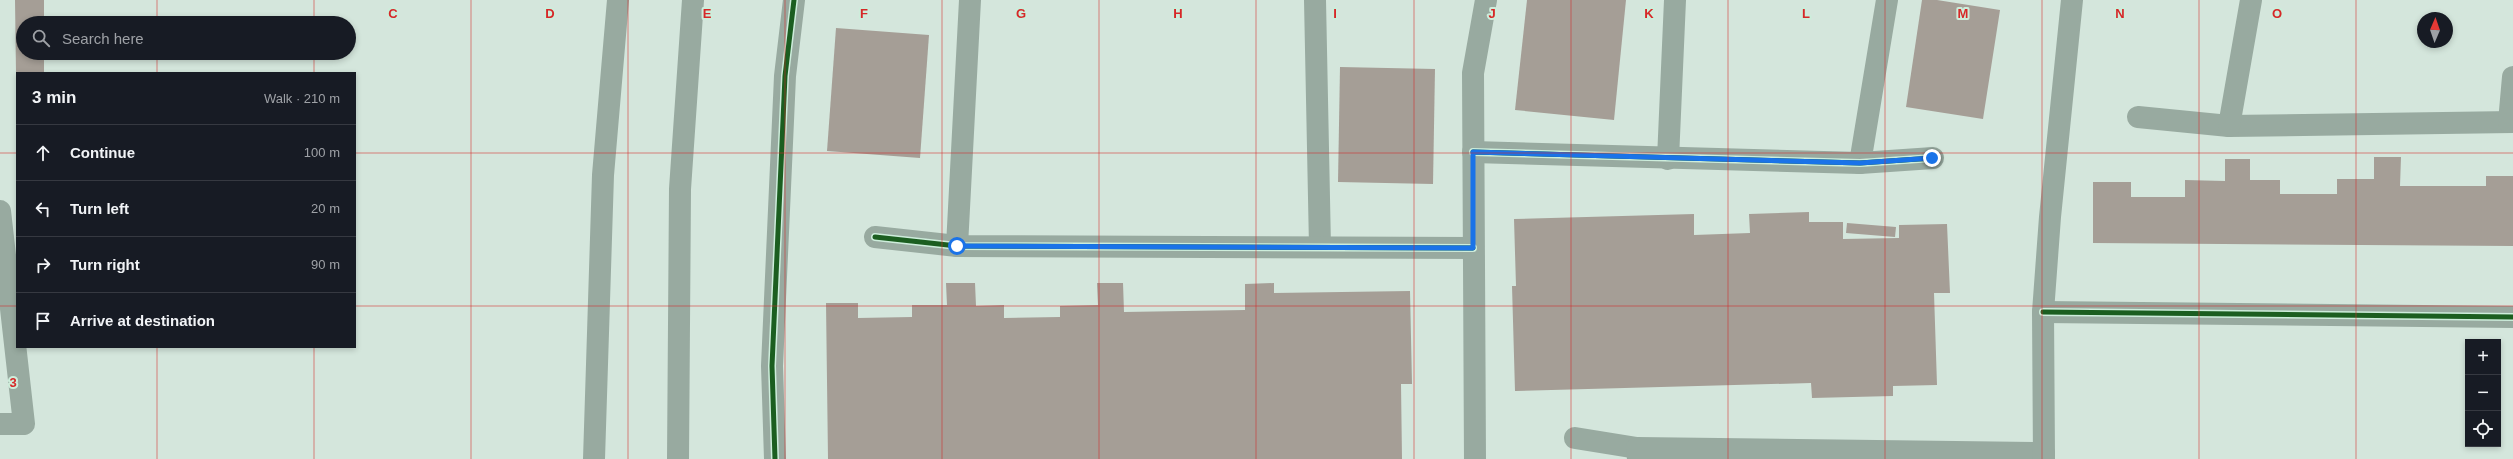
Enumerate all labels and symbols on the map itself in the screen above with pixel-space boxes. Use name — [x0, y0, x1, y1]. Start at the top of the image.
text: C — [388, 6, 398, 21]
text: D — [545, 6, 555, 21]
text: E — [703, 6, 712, 21]
text: F — [860, 6, 868, 21]
text: G — [1016, 6, 1026, 21]
text: H — [1173, 6, 1183, 21]
text: I — [1333, 6, 1337, 21]
text: J — [1488, 6, 1496, 21]
text: K — [1644, 6, 1654, 21]
text: L — [1802, 6, 1810, 21]
text: M — [1958, 6, 1968, 21]
text: N — [2115, 6, 2125, 21]
text: O — [2272, 6, 2282, 21]
north arrow — [2417, 12, 2453, 48]
route end — [1923, 149, 1941, 167]
route start — [948, 237, 966, 255]
text: 3 — [9, 375, 17, 390]

